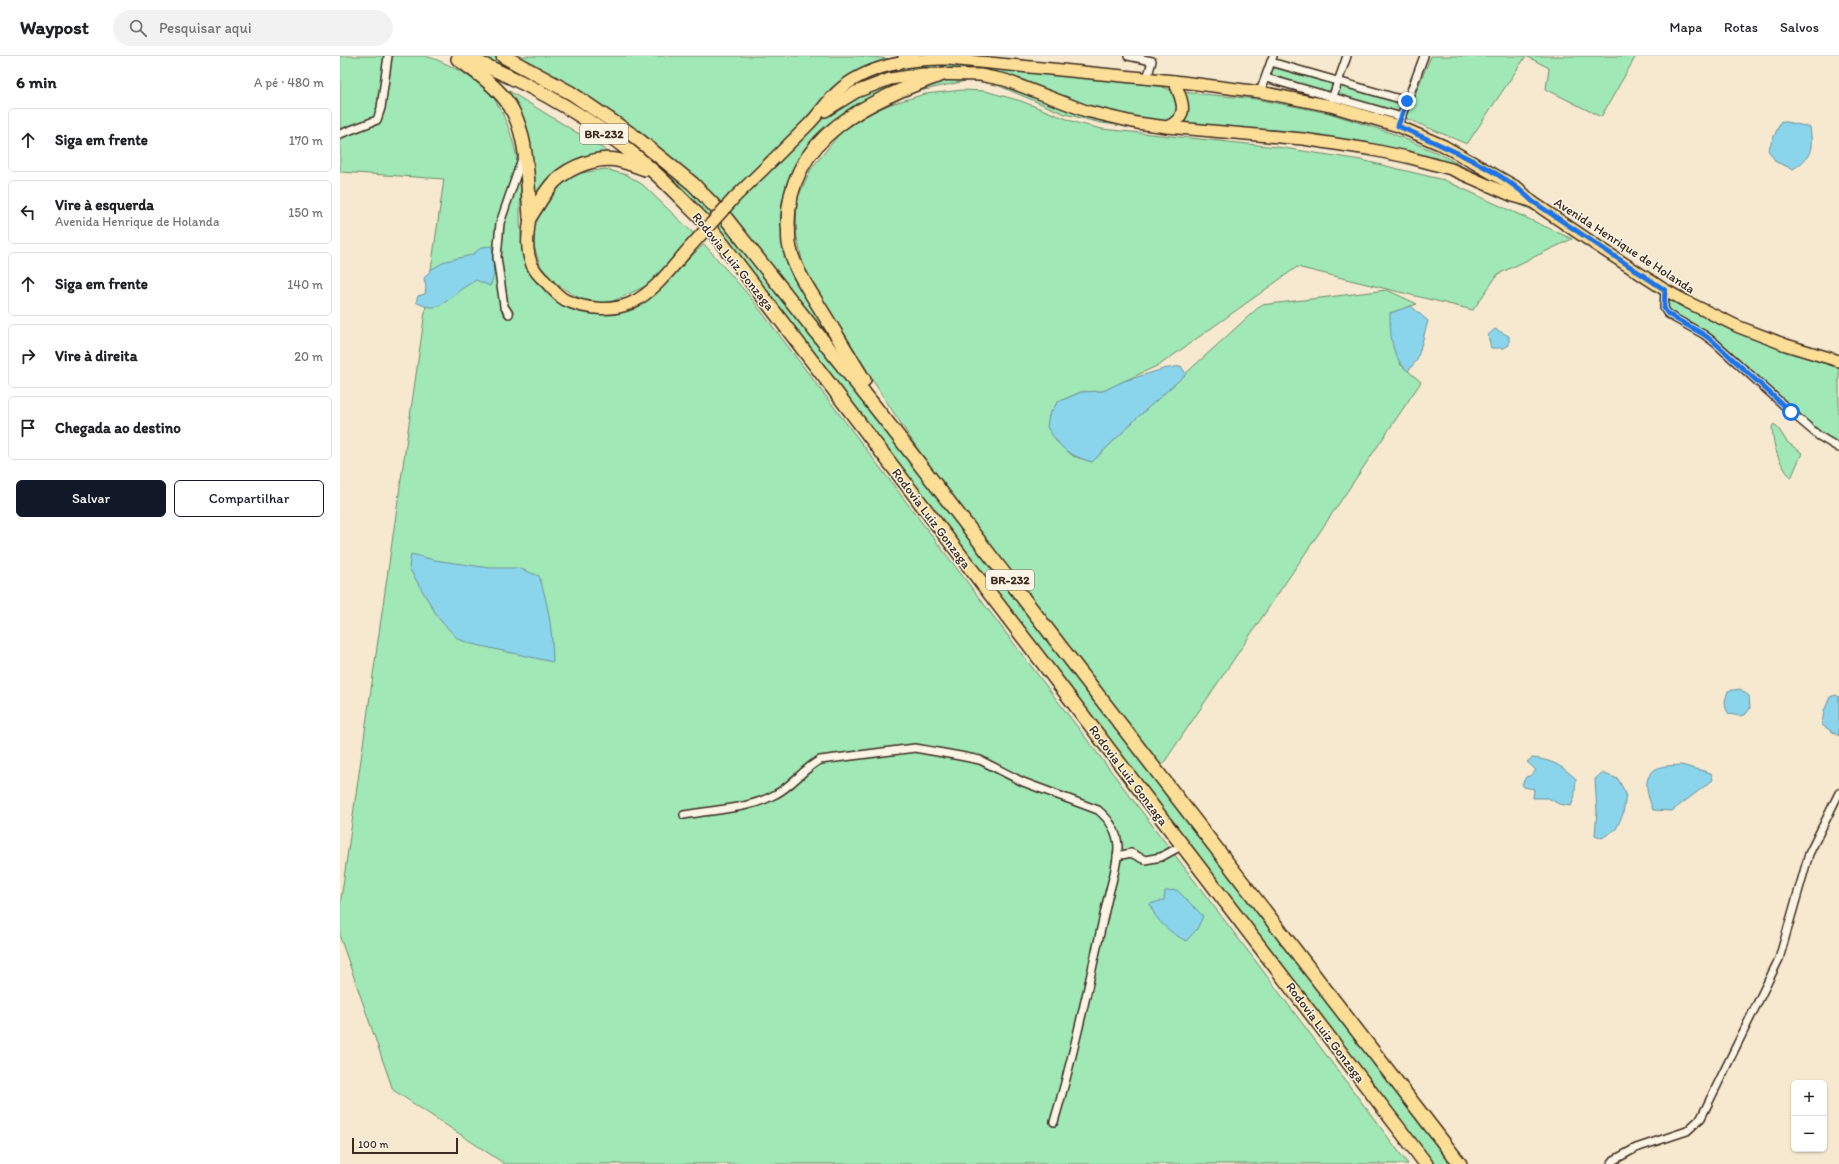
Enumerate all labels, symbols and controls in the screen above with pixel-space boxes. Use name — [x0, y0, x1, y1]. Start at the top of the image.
search box — [113, 10, 393, 46]
text: Waypost — [20, 16, 89, 39]
icon: search — [127, 17, 149, 39]
text: Pesquisar aqui — [159, 19, 252, 37]
text: Mapa — [1670, 19, 1702, 36]
text: Rotas — [1724, 19, 1758, 36]
text: Salvos — [1780, 19, 1819, 36]
text: 6 min — [16, 72, 57, 92]
text: A pé · 480 m — [254, 75, 324, 90]
route end — [1398, 92, 1416, 110]
road number: BR-232 — [580, 124, 628, 144]
icon: ahead — [17, 129, 39, 151]
text: Siga em frente — [55, 131, 148, 149]
text: 170 m — [289, 133, 323, 148]
street label: Avenida Henrique de Holanda — [1552, 194, 1698, 297]
text: Vire à esquerda — [55, 196, 154, 214]
icon: left — [17, 201, 39, 223]
text: 150 m — [288, 205, 323, 220]
street label: Rodovia Luiz Gonzaga — [690, 209, 778, 313]
text: Avenida Henrique de Holanda — [55, 214, 219, 229]
icon: ahead — [17, 273, 39, 295]
text: Siga em frente — [55, 275, 148, 293]
text: 140 m — [287, 277, 323, 292]
icon: right — [17, 345, 39, 367]
text: Vire à direita — [55, 347, 138, 365]
text: 20 m — [294, 349, 323, 364]
route start — [1782, 403, 1800, 421]
icon: arrive — [17, 417, 39, 439]
text: Chegada ao destino — [55, 419, 181, 437]
street label: Rodovia Luiz Gonzaga — [889, 465, 974, 572]
button: Salvar — [16, 480, 166, 517]
button: Compartilhar — [174, 480, 324, 517]
road number: BR-232 — [986, 570, 1034, 590]
street label: Rodovia Luiz Gonzaga — [1086, 722, 1171, 829]
street label: Rodovia Luiz Gonzaga — [1283, 979, 1368, 1086]
map controls — [1791, 1080, 1827, 1152]
button: + — [1791, 1080, 1827, 1116]
button: − — [1791, 1116, 1827, 1152]
scale bar — [352, 1136, 458, 1155]
text: 100 m — [358, 1138, 388, 1151]

